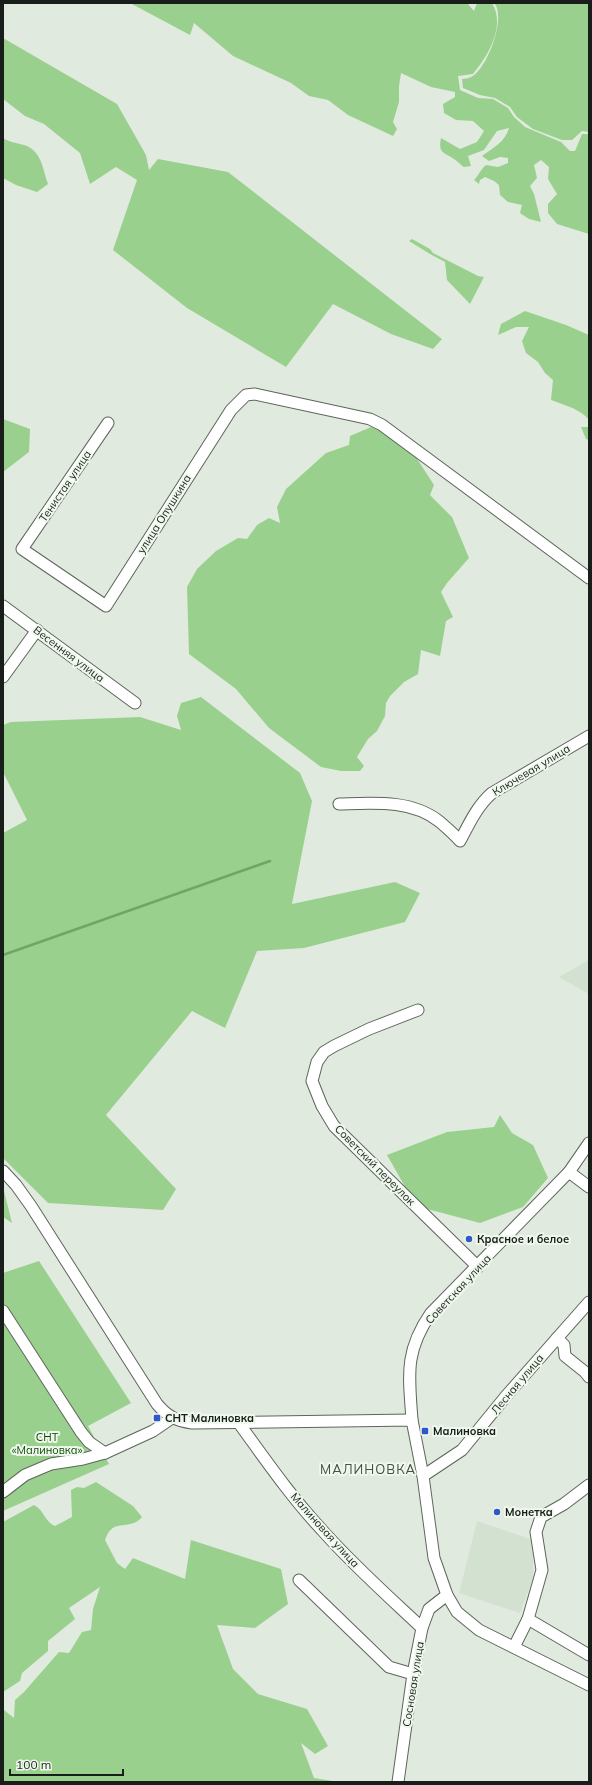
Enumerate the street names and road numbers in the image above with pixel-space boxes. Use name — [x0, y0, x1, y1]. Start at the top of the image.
street label: Тенистая улица — [36, 448, 94, 524]
street label: улица Опушкина — [134, 472, 194, 556]
street label: Весенняя улица — [31, 623, 107, 685]
street label: Ключевая улица — [489, 741, 573, 799]
street label: Советский переулок — [332, 1122, 418, 1208]
street label: Советская улица — [422, 1251, 494, 1327]
street label: Лесная улица — [488, 1351, 546, 1417]
street label: Малиновая улица — [288, 1490, 362, 1570]
street label: Сосновая улица — [399, 1640, 427, 1728]

